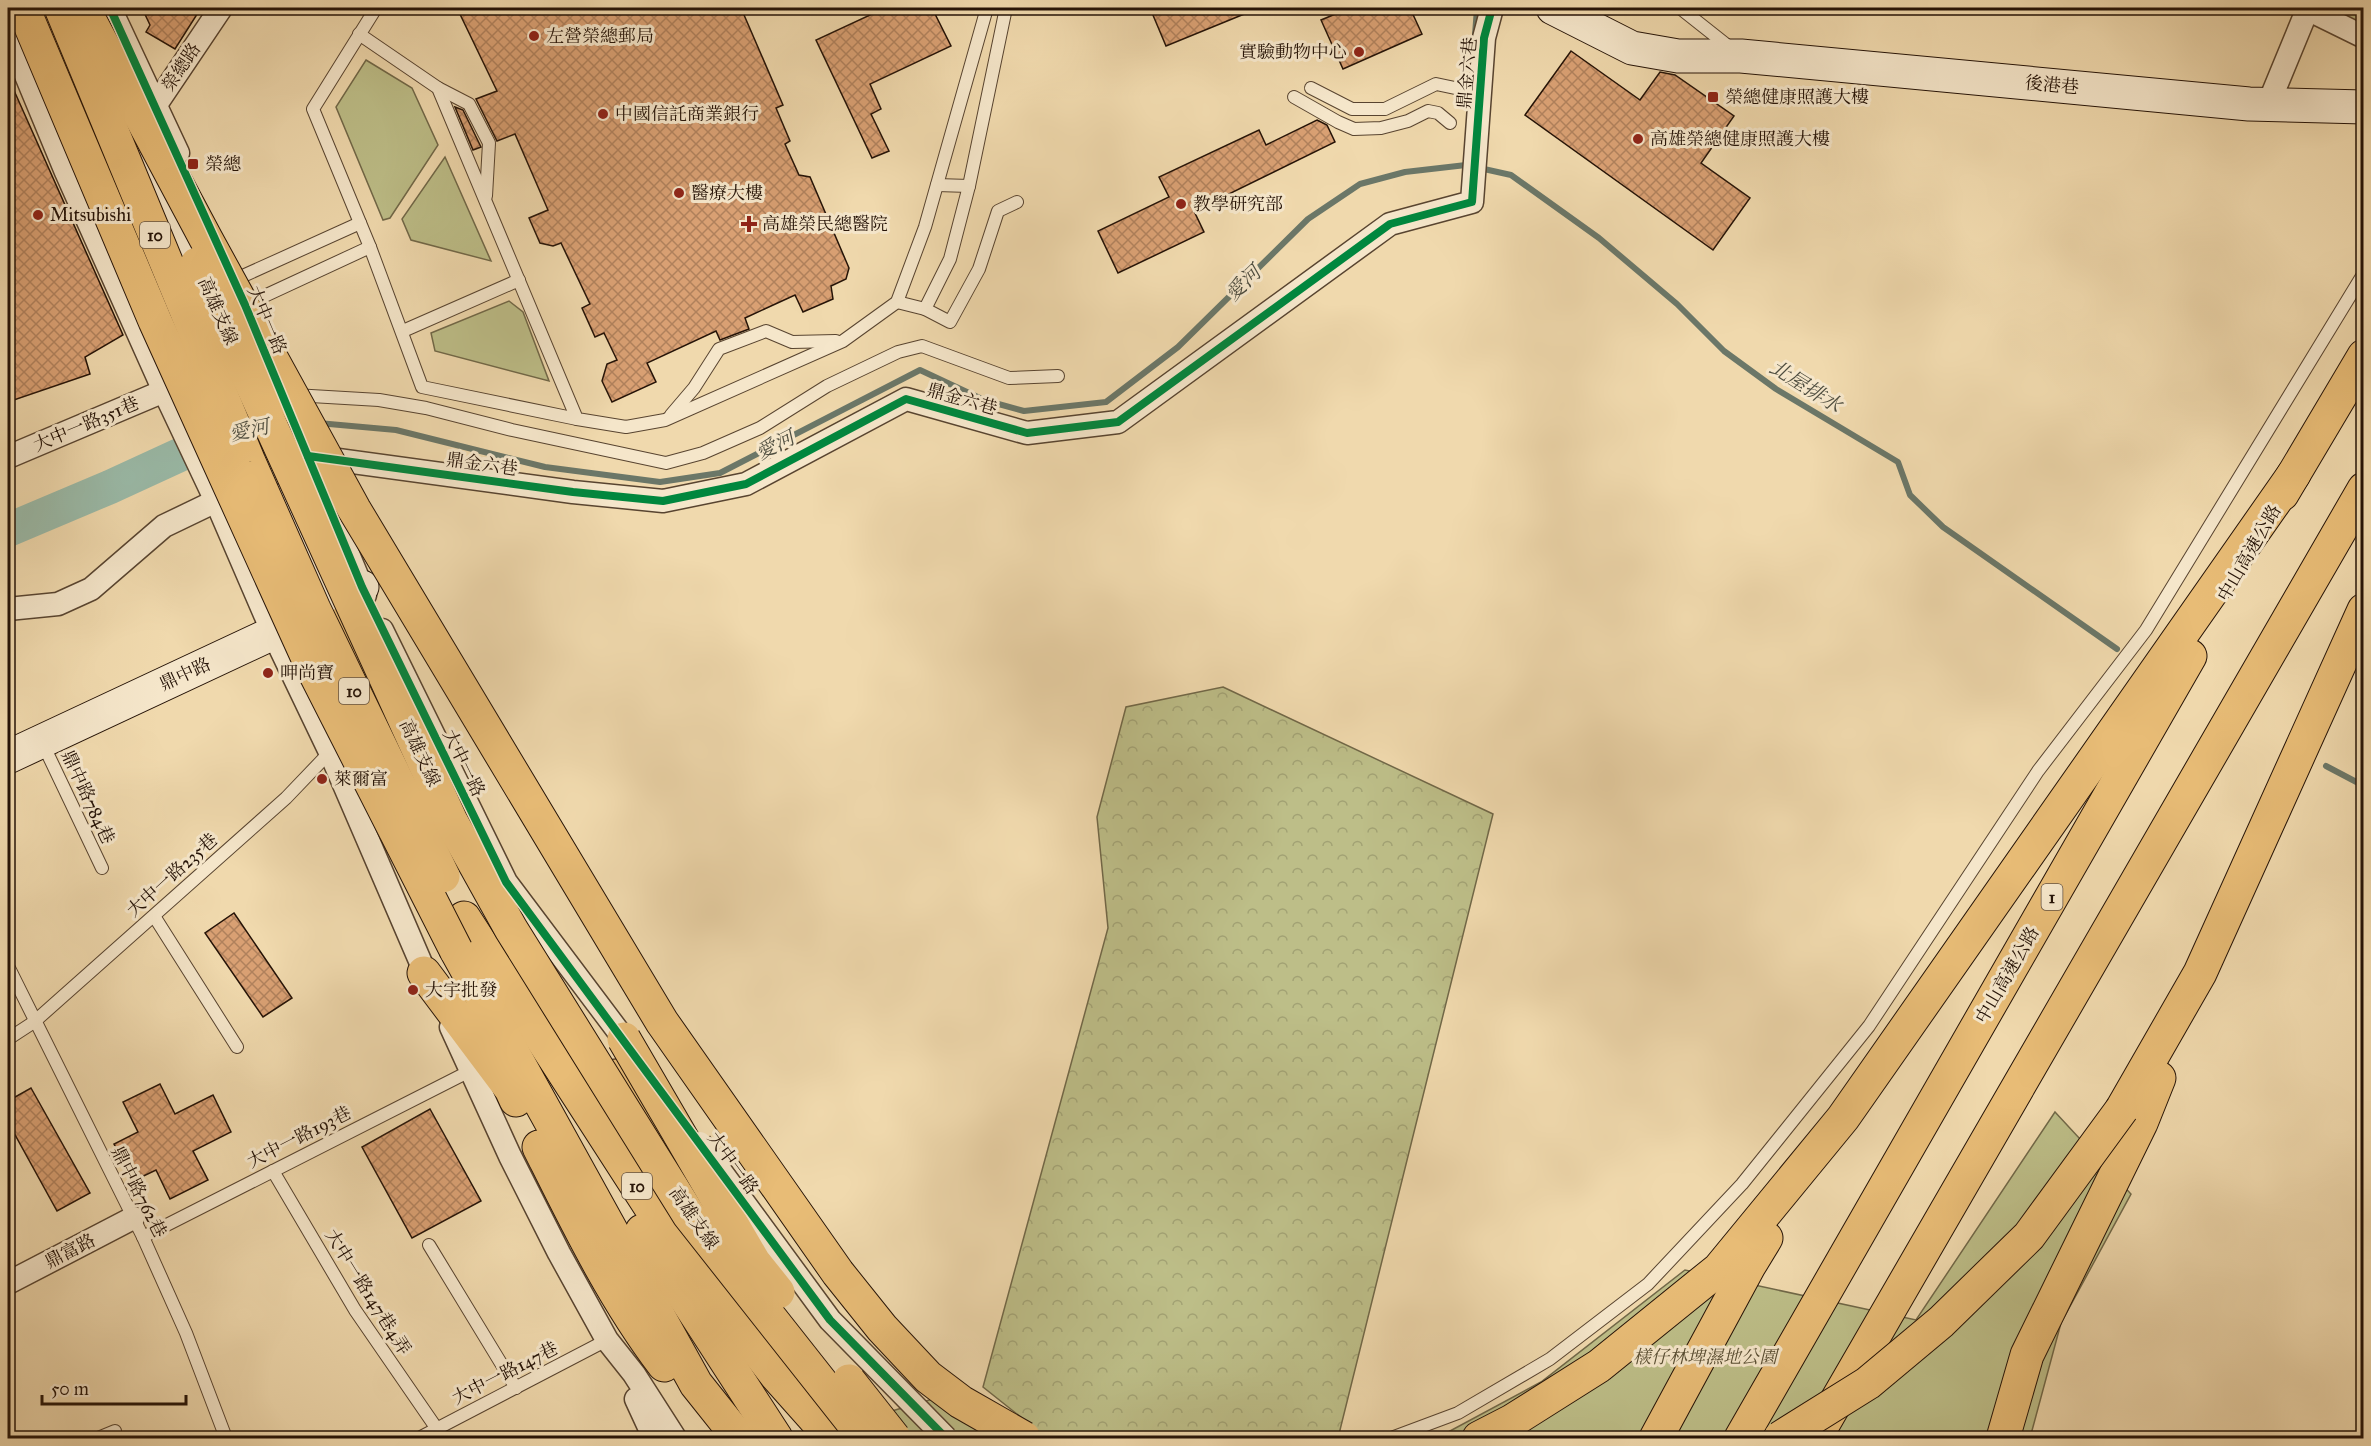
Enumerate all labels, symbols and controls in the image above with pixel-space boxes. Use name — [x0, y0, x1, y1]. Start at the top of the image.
place label: 左營榮總郵局 — [546, 25, 654, 47]
marker: 左營榮總郵局 — [527, 29, 541, 43]
street label: 鼎金六巷 — [1453, 36, 1481, 110]
street label: 榮總路 — [157, 38, 205, 96]
place label: 實驗動物中心 — [1239, 41, 1347, 63]
marker: 實驗動物中心 — [1352, 45, 1366, 59]
street label: 後港巷 — [2024, 72, 2080, 98]
place label: 榮總健康照護大樓 — [1725, 86, 1869, 108]
marker: 榮總健康照護大樓 — [1706, 90, 1720, 104]
place label: 中國信託商業銀行 — [615, 103, 759, 125]
marker: 中國信託商業銀行 — [596, 107, 610, 121]
place label: 高雄榮總健康照護大樓 — [1650, 128, 1830, 150]
marker: 高雄榮總健康照護大樓 — [1631, 132, 1645, 146]
place label: 榮總 — [205, 153, 241, 175]
marker: 榮總 — [186, 157, 200, 171]
place label: 醫療大樓 — [691, 182, 763, 204]
marker: 醫療大樓 — [672, 186, 686, 200]
place label: 教學研究部 — [1193, 193, 1283, 215]
marker: 教學研究部 — [1174, 197, 1188, 211]
place label: Mitsubishi — [50, 204, 131, 226]
marker: Mitsubishi — [31, 208, 45, 222]
place label: 高雄榮民總醫院 — [762, 213, 888, 235]
marker: 高雄榮民總醫院 — [740, 215, 758, 233]
road number: 10 — [140, 222, 170, 248]
water label: 愛河 — [1220, 258, 1268, 306]
street label: 高雄支線 — [193, 274, 243, 348]
street label: 大中一路 — [243, 283, 291, 357]
water label: 北屋排水 — [1766, 355, 1848, 418]
street label: 鼎金六巷 — [924, 379, 1000, 419]
street label: 大中一路351巷 — [30, 392, 142, 456]
water label: 愛河 — [227, 413, 274, 446]
water label: 愛河 — [752, 424, 801, 465]
street label: 鼎金六巷 — [445, 448, 519, 480]
street label: 中山高速公路 — [2212, 501, 2286, 605]
street label: 鼎中路 — [156, 653, 214, 695]
place label: 呷尚寶 — [280, 662, 334, 684]
marker: 呷尚寶 — [261, 666, 275, 680]
road number: 10 — [339, 678, 369, 704]
street label: 高雄支線 — [395, 716, 445, 790]
street label: 大中一路 — [438, 726, 490, 800]
street label: 鼎中路784巷 — [57, 746, 119, 848]
place label: 萊爾富 — [334, 768, 388, 790]
marker: 萊爾富 — [315, 772, 329, 786]
street label: 大中一路235巷 — [122, 829, 222, 921]
road number: 1 — [2042, 884, 2062, 910]
street label: 中山高速公路 — [1970, 923, 2044, 1027]
place label: 大宇批發 — [425, 979, 497, 1001]
marker: 大宇批發 — [406, 983, 420, 997]
street label: 大中一路193巷 — [243, 1101, 355, 1173]
street label: 大中一路 — [703, 1127, 763, 1199]
street label: 鼎中路762巷 — [107, 1143, 171, 1241]
road number: 10 — [622, 1173, 652, 1199]
street label: 高雄支線 — [664, 1182, 724, 1254]
street label: 大中一路147巷4弄 — [321, 1225, 415, 1359]
street label: 鼎富路 — [41, 1229, 99, 1273]
street label: 大中一路147巷 — [448, 1337, 562, 1409]
park label: 檨仔林埤濕地公園 — [1633, 1346, 1780, 1368]
scale bar — [42, 1368, 186, 1406]
text: 50 m — [51, 1378, 89, 1400]

